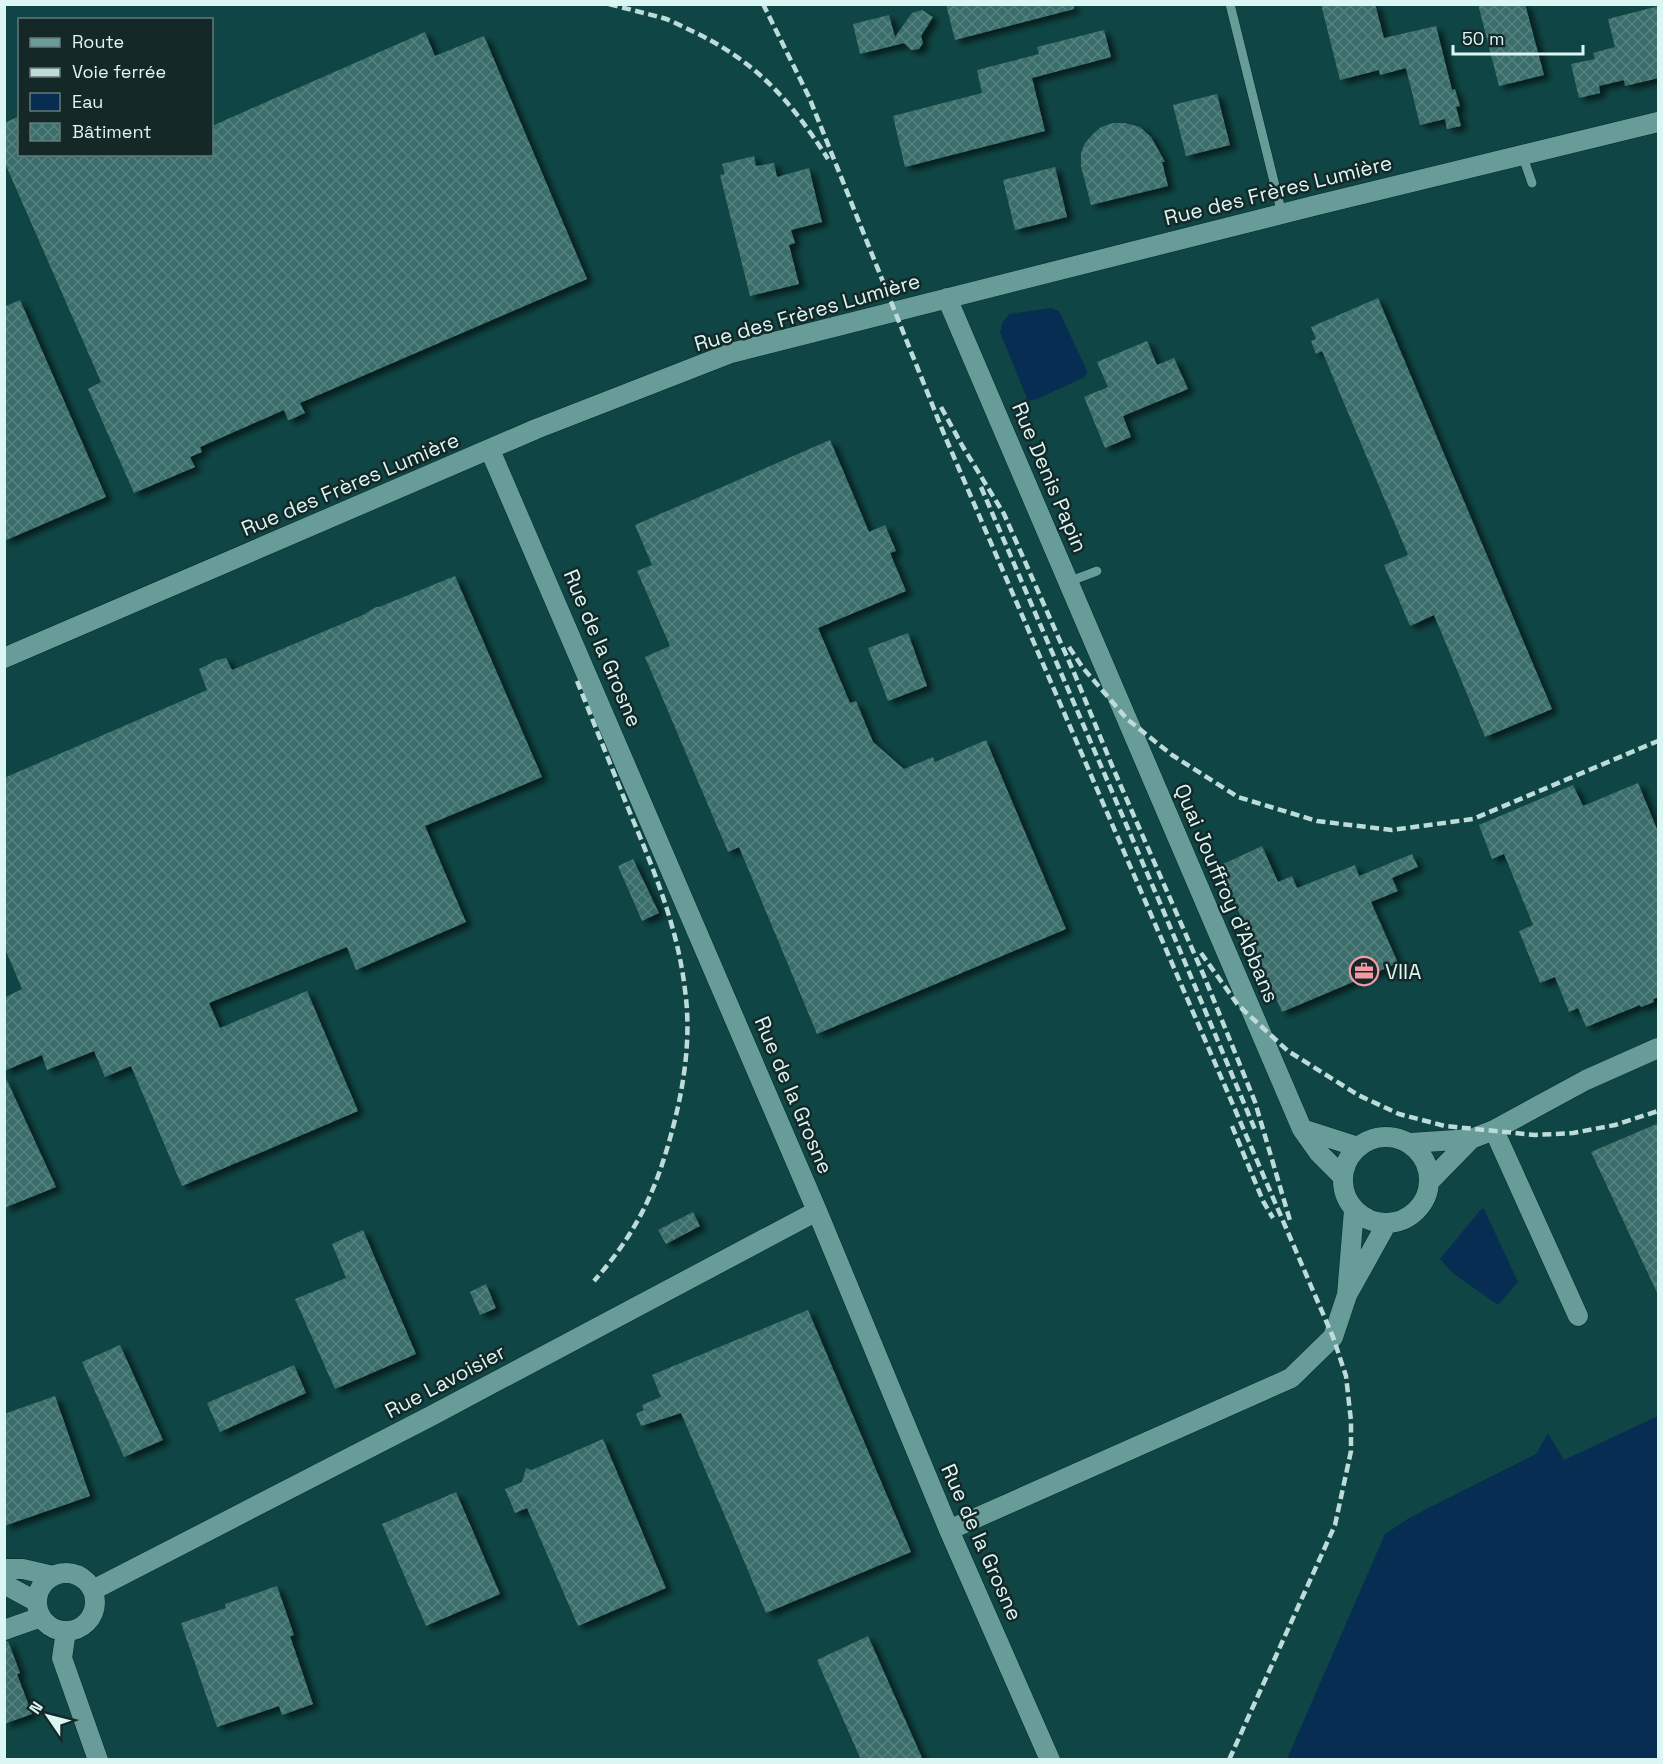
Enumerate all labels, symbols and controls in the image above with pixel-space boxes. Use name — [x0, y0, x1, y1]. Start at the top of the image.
legend — [18, 18, 213, 156]
scale bar — [1453, 18, 1584, 56]
text: 50 m — [1462, 27, 1504, 50]
text: Route — [72, 30, 124, 53]
text: Voie ferrée — [72, 60, 166, 83]
text: Eau — [72, 90, 103, 113]
text: Bâtiment — [72, 120, 152, 143]
street label: Rue des Frères Lumière — [1161, 149, 1395, 231]
street label: Rue des Frères Lumière — [691, 267, 923, 357]
street label: Rue Denis Papin — [1006, 398, 1094, 556]
street label: Rue des Frères Lumière — [237, 426, 463, 542]
street label: Rue de la Grosne — [558, 565, 648, 731]
street label: Quai Jouffroy d'Abbans — [1169, 779, 1285, 1007]
office icon: VIIA — [1348, 955, 1380, 987]
place label: VIIA — [1385, 958, 1421, 985]
street label: Rue de la Grosne — [749, 1012, 839, 1178]
street label: Rue Lavoisier — [380, 1338, 510, 1424]
street label: Rue de la Grosne — [935, 1459, 1029, 1625]
north arrow — [18, 1686, 78, 1746]
text: N — [24, 1697, 48, 1718]

